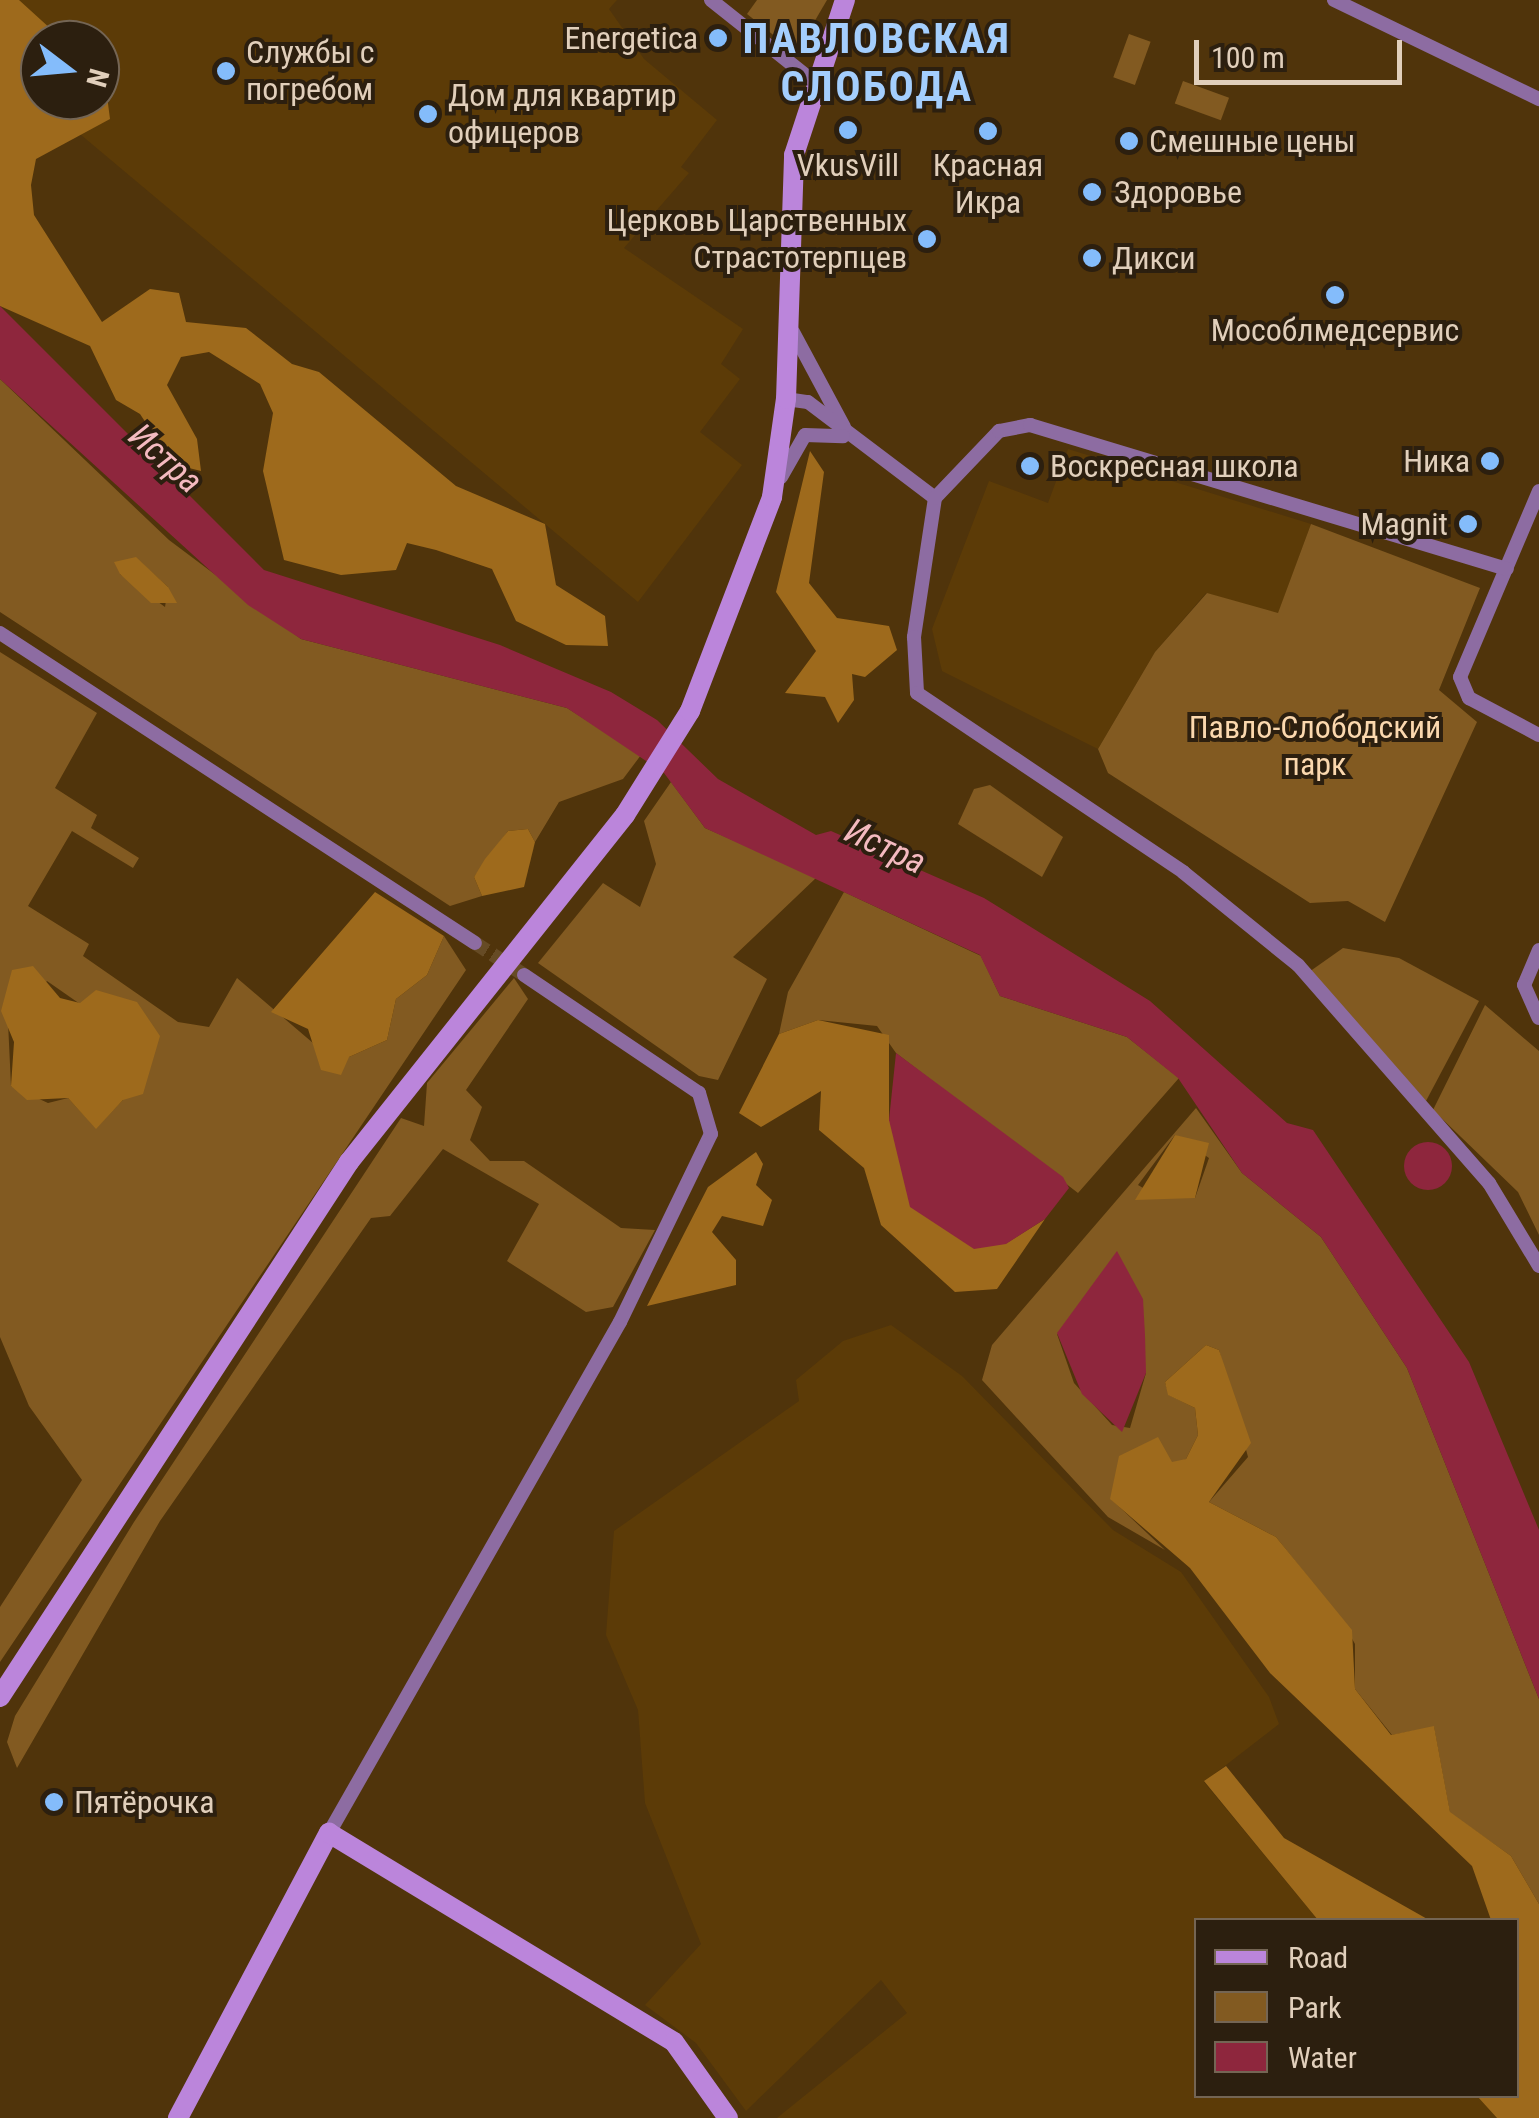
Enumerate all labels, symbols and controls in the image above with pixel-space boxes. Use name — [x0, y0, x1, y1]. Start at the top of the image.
district label: ПАВЛОВСКАЯ СЛОБОДА — [743, 14, 1011, 112]
place label: Energetica — [564, 19, 698, 57]
north arrow — [20, 20, 120, 120]
scale bar — [1199, 20, 1406, 82]
marker: Energetica — [707, 27, 729, 49]
place label: Службы с погребом — [246, 34, 374, 109]
text: 100 m — [1211, 40, 1285, 75]
marker: Службы с погребом — [215, 60, 237, 82]
text: N — [79, 65, 116, 91]
place label: Дом для квартир офицеров — [448, 77, 676, 152]
marker: Дом для квартир офицеров — [417, 103, 439, 125]
marker: VkusVill — [837, 119, 859, 141]
marker: Красная Икра — [977, 120, 999, 142]
place label: Смешные цены — [1149, 122, 1356, 160]
marker: Смешные цены — [1118, 130, 1140, 152]
place label: VkusVill — [797, 146, 899, 184]
place label: Красная Икра — [933, 147, 1043, 222]
place label: Здоровье — [1114, 173, 1242, 211]
marker: Здоровье — [1079, 179, 1105, 205]
place label: Церковь Царственных Страстотерпцев — [606, 202, 907, 277]
marker: Церковь Царственных Страстотерпцев — [916, 228, 938, 250]
place label: Дикси — [1112, 239, 1196, 277]
marker: Дикси — [1081, 247, 1103, 269]
marker: Мособлмедсервис — [1324, 284, 1346, 306]
place label: Мособлмедсервис — [1211, 311, 1459, 349]
water label: Истра — [120, 415, 210, 503]
place label: Ника — [1403, 442, 1470, 480]
place label: Воскресная школа — [1050, 447, 1299, 485]
marker: Ника — [1479, 450, 1501, 472]
marker: Воскресная школа — [1019, 455, 1041, 477]
place label: Magnit — [1360, 505, 1448, 543]
marker: Magnit — [1457, 513, 1479, 535]
park label: Павло-Слободский парк — [1189, 709, 1441, 784]
water label: Истра — [838, 810, 932, 884]
place label: Пятёрочка — [74, 1783, 215, 1821]
marker: Пятёрочка — [43, 1791, 65, 1813]
legend — [1194, 1918, 1519, 2098]
text: Road — [1288, 1940, 1348, 1975]
text: Park — [1288, 1990, 1342, 2025]
text: Water — [1288, 2040, 1357, 2075]

